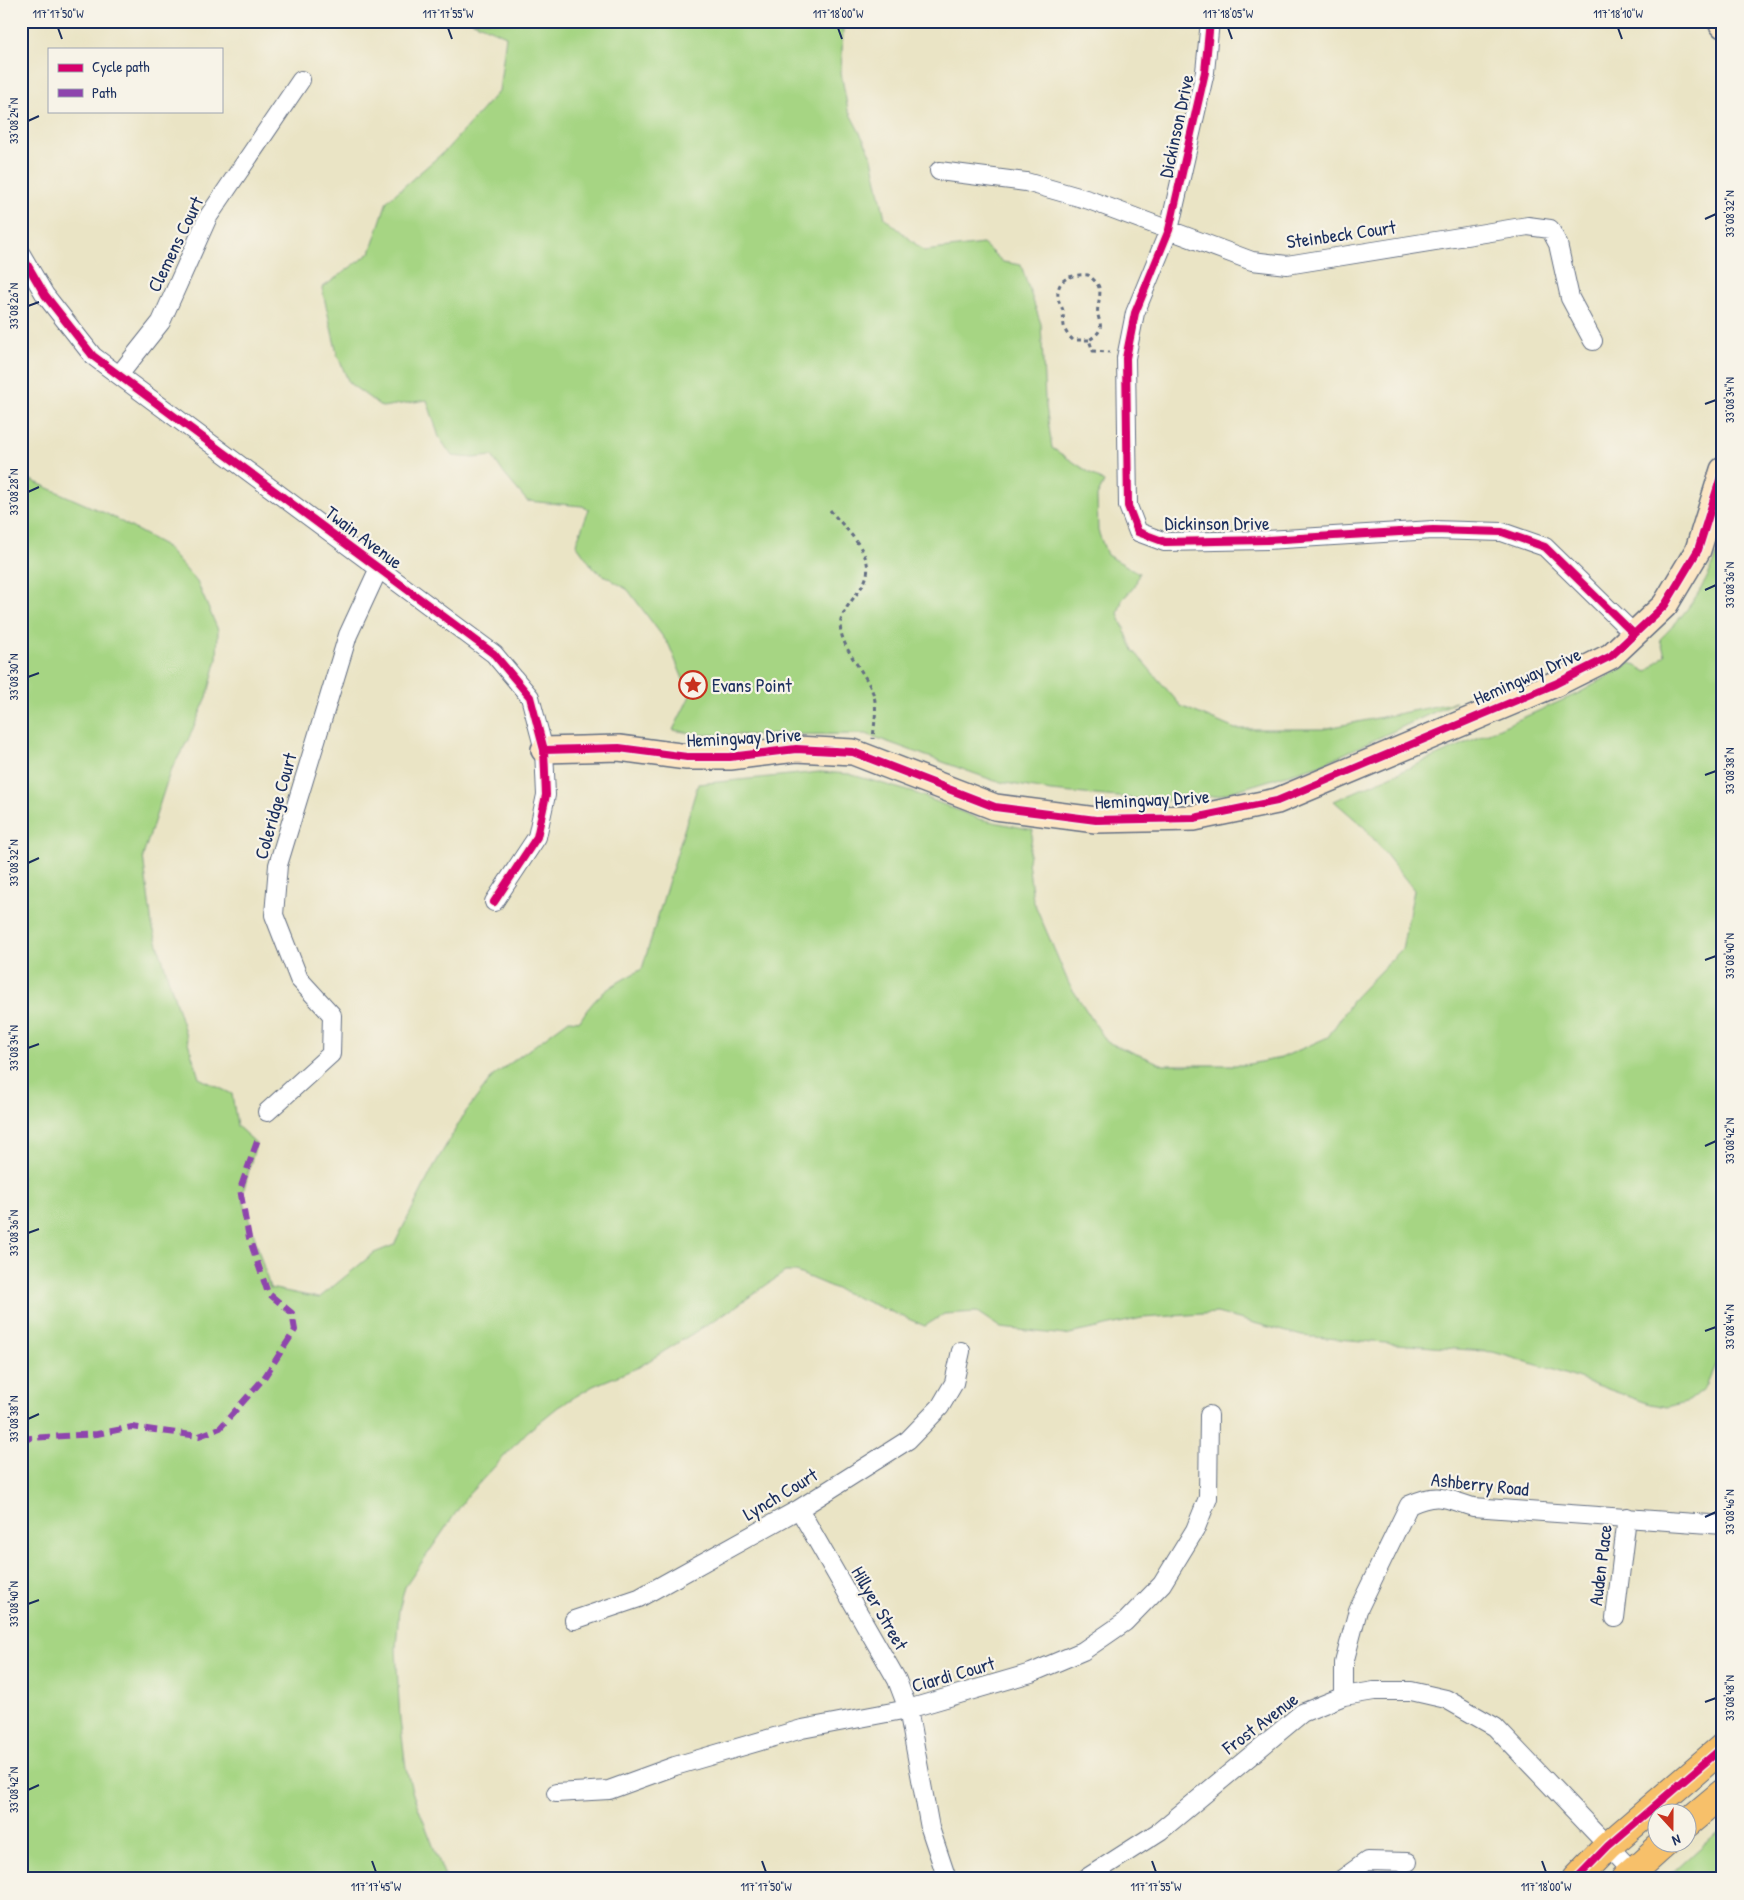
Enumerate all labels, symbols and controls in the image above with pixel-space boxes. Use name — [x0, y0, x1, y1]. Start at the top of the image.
text: 117°17'50"W — [32, 5, 84, 22]
text: 117°17'55"W — [423, 5, 474, 22]
text: 117°18'00"W — [813, 5, 864, 22]
text: 117°18'05"W — [1203, 5, 1254, 22]
text: 117°18'10"W — [1593, 5, 1643, 22]
legend — [48, 48, 222, 112]
text: Cycle path — [92, 56, 150, 77]
street label: Dickinson Drive — [1152, 71, 1200, 180]
text: Path — [92, 82, 117, 103]
text: 33°08'24"N — [5, 98, 22, 144]
text: 33°08'32"N — [1721, 190, 1738, 238]
street label: Clemens Court — [141, 191, 210, 296]
street label: Steinbeck Court — [1285, 213, 1398, 255]
text: 33°08'26"N — [5, 283, 22, 329]
text: 33°08'34"N — [1721, 377, 1738, 423]
text: 33°08'28"N — [5, 469, 22, 515]
street label: Twain Avenue — [320, 499, 408, 575]
street label: Dickinson Drive — [1164, 510, 1270, 536]
text: 33°08'36"N — [1721, 562, 1738, 608]
street label: Hemingway Drive — [1469, 641, 1585, 711]
text: 33°08'30"N — [5, 654, 22, 700]
place icon: Evans Point — [678, 670, 708, 700]
place label: Evans Point — [712, 672, 792, 698]
street label: Hemingway Drive — [686, 721, 803, 753]
text: 33°08'38"N — [1721, 748, 1738, 794]
street label: Coleridge Court — [247, 749, 303, 862]
street label: Hemingway Drive — [1094, 783, 1211, 815]
text: 33°08'32"N — [5, 839, 22, 887]
text: 33°08'40"N — [1721, 933, 1738, 979]
text: 33°08'34"N — [5, 1025, 22, 1071]
text: 33°08'42"N — [1721, 1118, 1738, 1164]
text: 33°08'36"N — [5, 1210, 22, 1256]
text: 33°08'44"N — [1721, 1304, 1738, 1350]
text: 33°08'38"N — [5, 1396, 22, 1442]
street label: Lynch Court — [738, 1461, 823, 1527]
street label: Ashberry Road — [1430, 1466, 1531, 1502]
text: 33°08'46"N — [1721, 1489, 1738, 1535]
street label: Auden Place — [1582, 1523, 1618, 1607]
street label: Hillyer Street — [846, 1561, 915, 1655]
text: 33°08'40"N — [5, 1581, 22, 1627]
street label: Ciardi Court — [909, 1650, 998, 1698]
text: 33°08'48"N — [1721, 1675, 1738, 1721]
street label: Frost Avenue — [1216, 1686, 1304, 1761]
text: 33°08'42"N — [5, 1767, 22, 1813]
north arrow — [1646, 1802, 1696, 1852]
text: N — [1669, 1830, 1684, 1851]
text: 117°17'45"W — [351, 1878, 402, 1895]
text: 117°17'50"W — [740, 1878, 792, 1895]
text: 117°17'55"W — [1131, 1878, 1182, 1895]
text: 117°18'00"W — [1521, 1878, 1572, 1895]

